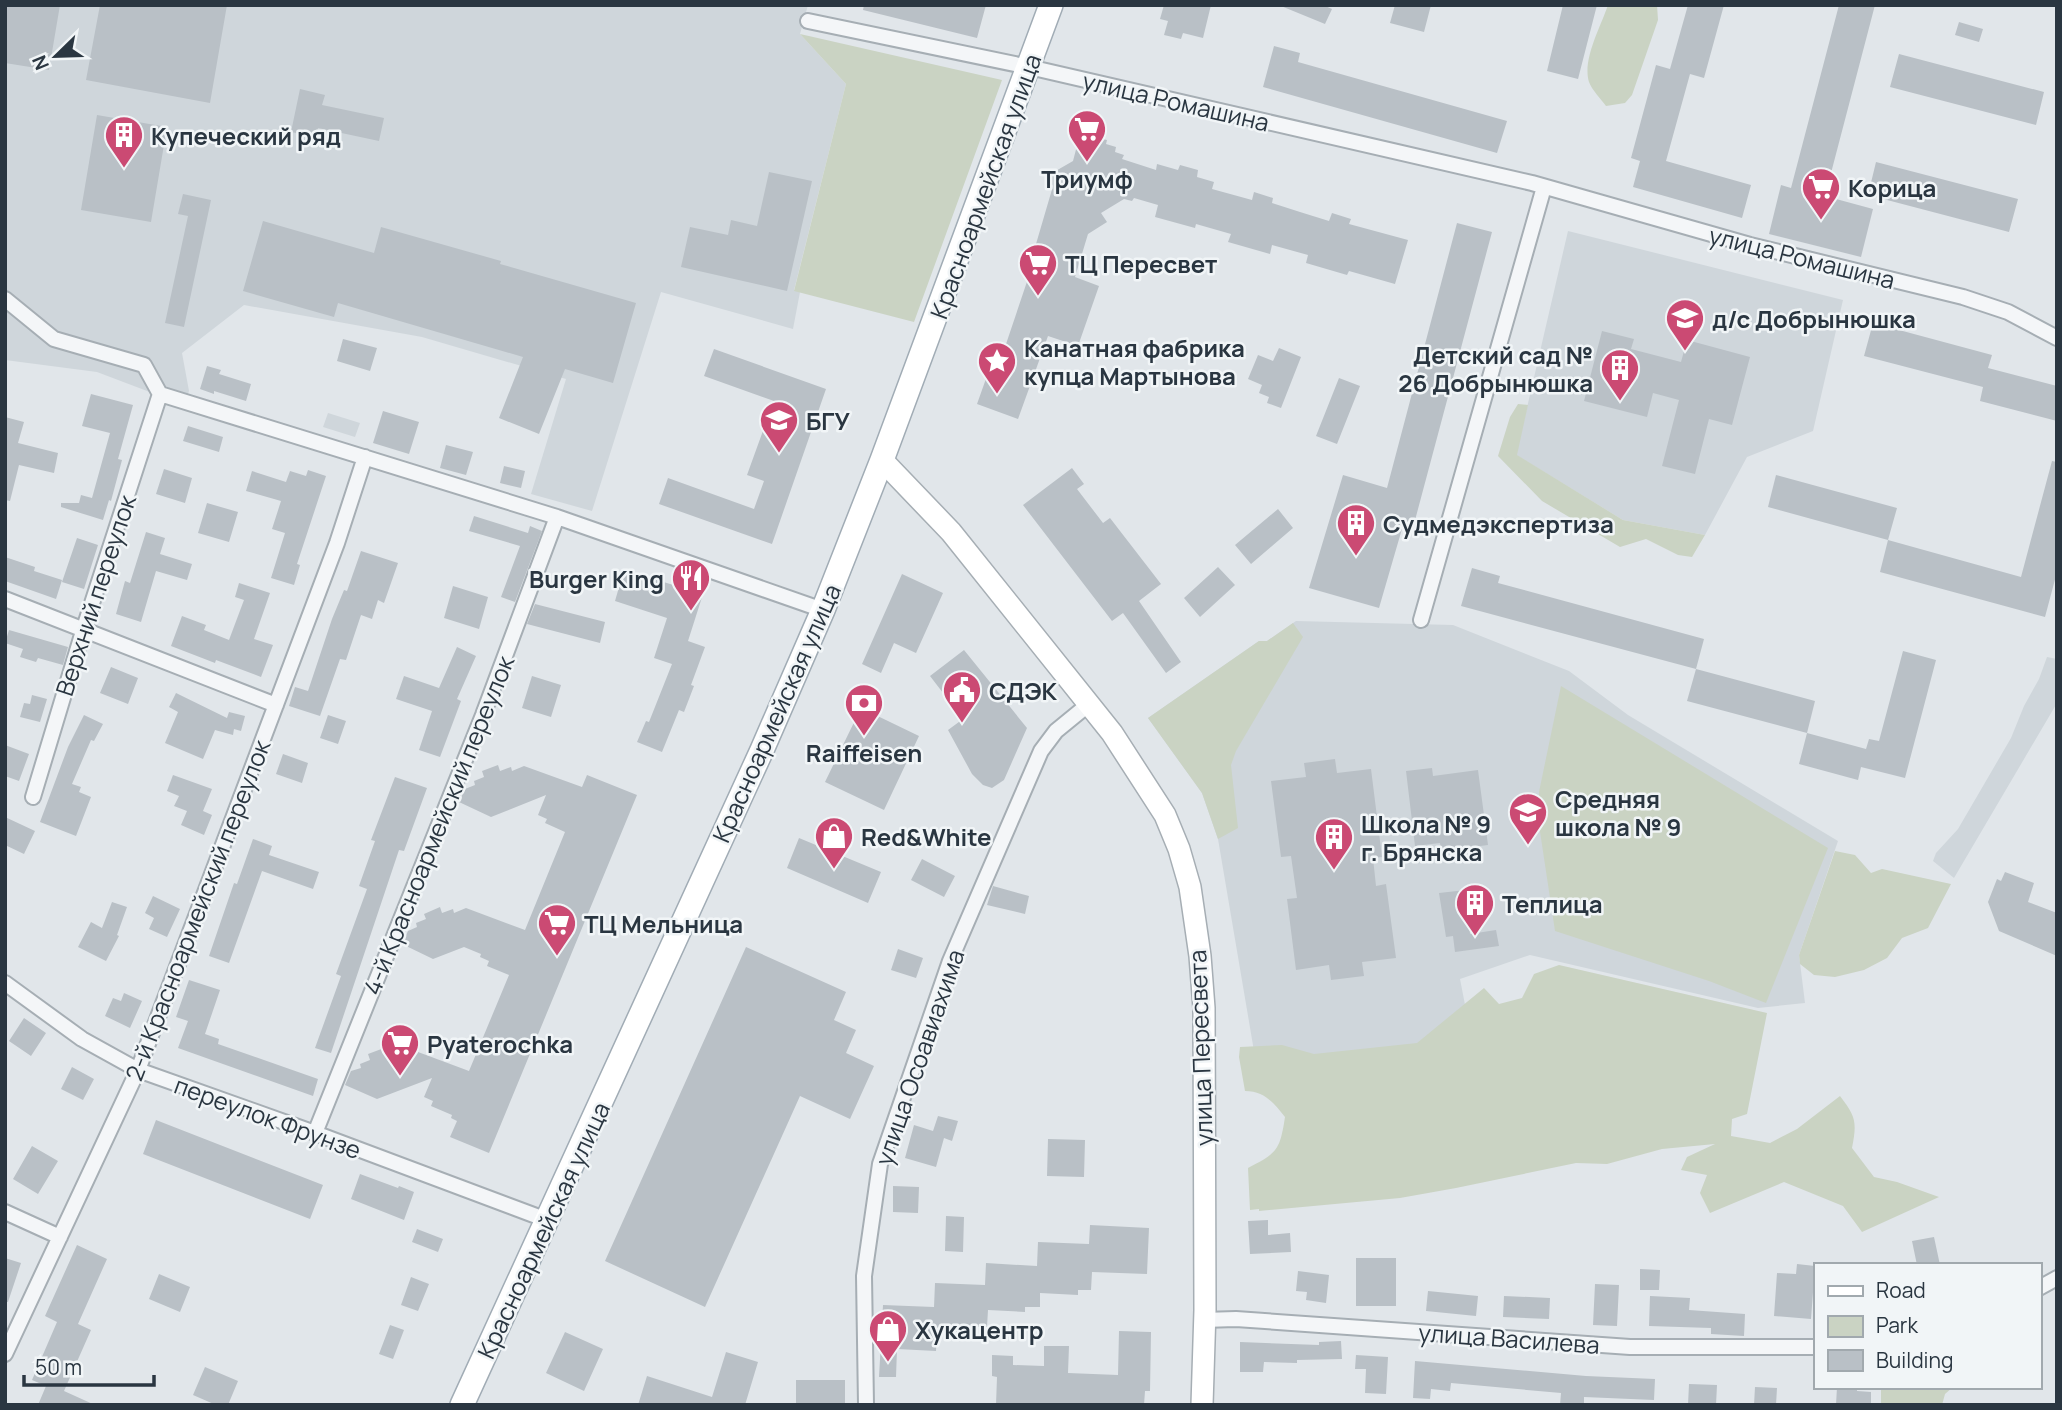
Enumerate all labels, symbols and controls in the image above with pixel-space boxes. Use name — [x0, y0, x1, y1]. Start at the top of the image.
north arrow — [21, 21, 91, 91]
street label: Красноармейская улица — [922, 49, 1048, 323]
text: N — [26, 51, 55, 74]
street label: улица Ромашина — [1079, 63, 1273, 139]
supermarket icon: Триумф — [1066, 108, 1108, 163]
building icon: Купеческий ряд — [103, 114, 145, 169]
place label: Купеческий ряд — [151, 119, 341, 152]
place label: Триумф — [1041, 162, 1133, 195]
supermarket icon: Корица — [1800, 166, 1842, 221]
place label: Корица — [1848, 171, 1936, 204]
street label: улица Ромашина — [1706, 218, 1898, 296]
supermarket icon: ТЦ Пересвет — [1017, 242, 1059, 297]
place label: ТЦ Пересвет — [1065, 247, 1218, 280]
school or university icon: д/с Добрынюшка — [1664, 297, 1706, 352]
place label: д/с Добрынюшка — [1712, 302, 1916, 335]
place label: Канатная фабрика купца Мартынова — [1024, 331, 1245, 392]
place label: Детский сад № 26 Добрынюшка — [1398, 338, 1593, 399]
place icon: Канатная фабрика купца Мартынова — [976, 340, 1018, 395]
building icon: Детский сад № 26 Добрынюшка — [1599, 347, 1641, 402]
school or university icon: БГУ — [758, 399, 800, 454]
place label: БГУ — [806, 404, 850, 437]
street label: Верхний переулок — [47, 489, 143, 700]
building icon: Судмедэкспертиза — [1335, 502, 1377, 557]
place label: Судмедэкспертиза — [1383, 507, 1614, 540]
restaurant icon: Burger King — [670, 557, 712, 612]
place label: Burger King — [529, 562, 664, 595]
street label: Красноармейская улица — [704, 579, 848, 847]
street label: 4-й Красноармейский переулок — [355, 650, 522, 999]
public building icon: СДЭК — [941, 669, 983, 724]
place label: СДЭК — [989, 674, 1058, 707]
bank icon: Raiffeisen — [843, 682, 885, 737]
street label: 2-й Красноармейский переулок — [117, 734, 278, 1085]
place label: Raiffeisen — [806, 736, 922, 769]
place label: Средняя школа № 9 — [1555, 782, 1682, 843]
school or university icon: Средняя школа № 9 — [1507, 791, 1549, 846]
place label: Школа № 9 г. Брянска — [1361, 807, 1491, 868]
shop icon: Red&White — [813, 815, 855, 870]
building icon: Школа № 9 г. Брянска — [1313, 816, 1355, 871]
place label: Red&White — [861, 820, 991, 853]
building icon: Теплица — [1454, 882, 1496, 937]
place label: Теплица — [1502, 887, 1603, 920]
supermarket icon: ТЦ Мельница — [536, 902, 578, 957]
place label: ТЦ Мельница — [584, 907, 743, 940]
street label: улица Осоавиахима — [867, 945, 971, 1169]
street label: улица Пересвета — [1180, 949, 1220, 1147]
supermarket icon: Pyaterochka — [379, 1022, 421, 1077]
place label: Pyaterochka — [427, 1027, 573, 1060]
street label: переулок Фрунзе — [170, 1068, 366, 1166]
street label: Красноармейская улица — [469, 1096, 617, 1364]
legend — [1814, 1263, 2041, 1389]
text: Road — [1876, 1276, 1926, 1304]
shop icon: Хукацентр — [867, 1308, 909, 1363]
text: Park — [1876, 1311, 1918, 1339]
place label: Хукацентр — [915, 1313, 1044, 1346]
street label: улица Василева — [1417, 1315, 1601, 1361]
scale bar — [24, 1344, 154, 1388]
text: Building — [1876, 1346, 1953, 1374]
text: 50 m — [35, 1353, 82, 1381]

